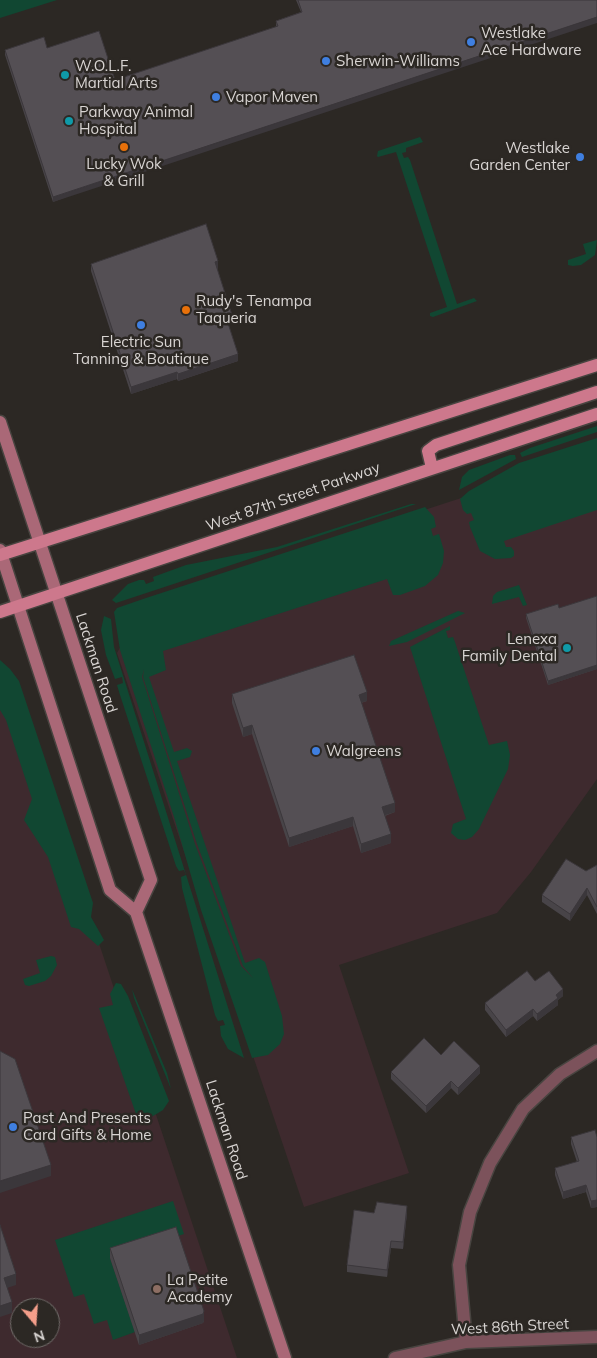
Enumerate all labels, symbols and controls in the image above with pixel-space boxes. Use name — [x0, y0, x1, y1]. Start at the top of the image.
place label: Westlake Ace Hardware — [481, 24, 582, 59]
marker: Westlake Ace Hardware — [465, 36, 477, 48]
place label: Sherwin-Williams — [336, 52, 460, 70]
marker: Sherwin-Williams — [320, 55, 332, 67]
place label: W.O.L.F. Martial Arts — [75, 57, 158, 92]
marker: W.O.L.F. Martial Arts — [59, 69, 71, 81]
place label: Vapor Maven — [226, 88, 318, 106]
marker: Vapor Maven — [210, 91, 222, 103]
place label: Parkway Animal Hospital — [79, 103, 193, 138]
marker: Parkway Animal Hospital — [63, 115, 75, 127]
place label: Westlake Garden Center — [469, 139, 570, 174]
marker: Lucky Wok & Grill — [118, 141, 130, 153]
marker: Westlake Garden Center — [574, 151, 586, 163]
place label: Lucky Wok & Grill — [86, 155, 162, 190]
place label: Rudy's Tenampa Taqueria — [196, 292, 312, 327]
marker: Rudy's Tenampa Taqueria — [180, 304, 192, 316]
marker: Electric Sun Tanning & Boutique — [135, 319, 147, 331]
place label: Electric Sun Tanning & Boutique — [73, 333, 209, 368]
street label: West 87th Street Parkway — [204, 459, 382, 535]
street label: Lackman Road — [71, 611, 121, 715]
place label: Lenexa Family Dental — [462, 630, 557, 665]
marker: Lenexa Family Dental — [561, 642, 573, 654]
place label: Walgreens — [326, 742, 401, 760]
marker: Walgreens — [310, 745, 322, 757]
street label: Lackman Road — [201, 1078, 251, 1182]
place label: Past And Presents Card Gifts & Home — [23, 1109, 151, 1144]
marker: Past And Presents Card Gifts & Home — [7, 1121, 19, 1133]
place label: La Petite Academy — [167, 1271, 233, 1306]
marker: La Petite Academy — [151, 1283, 163, 1295]
north arrow — [10, 1298, 60, 1348]
street label: West 86th Street — [451, 1315, 569, 1339]
text: N — [32, 1326, 47, 1347]

